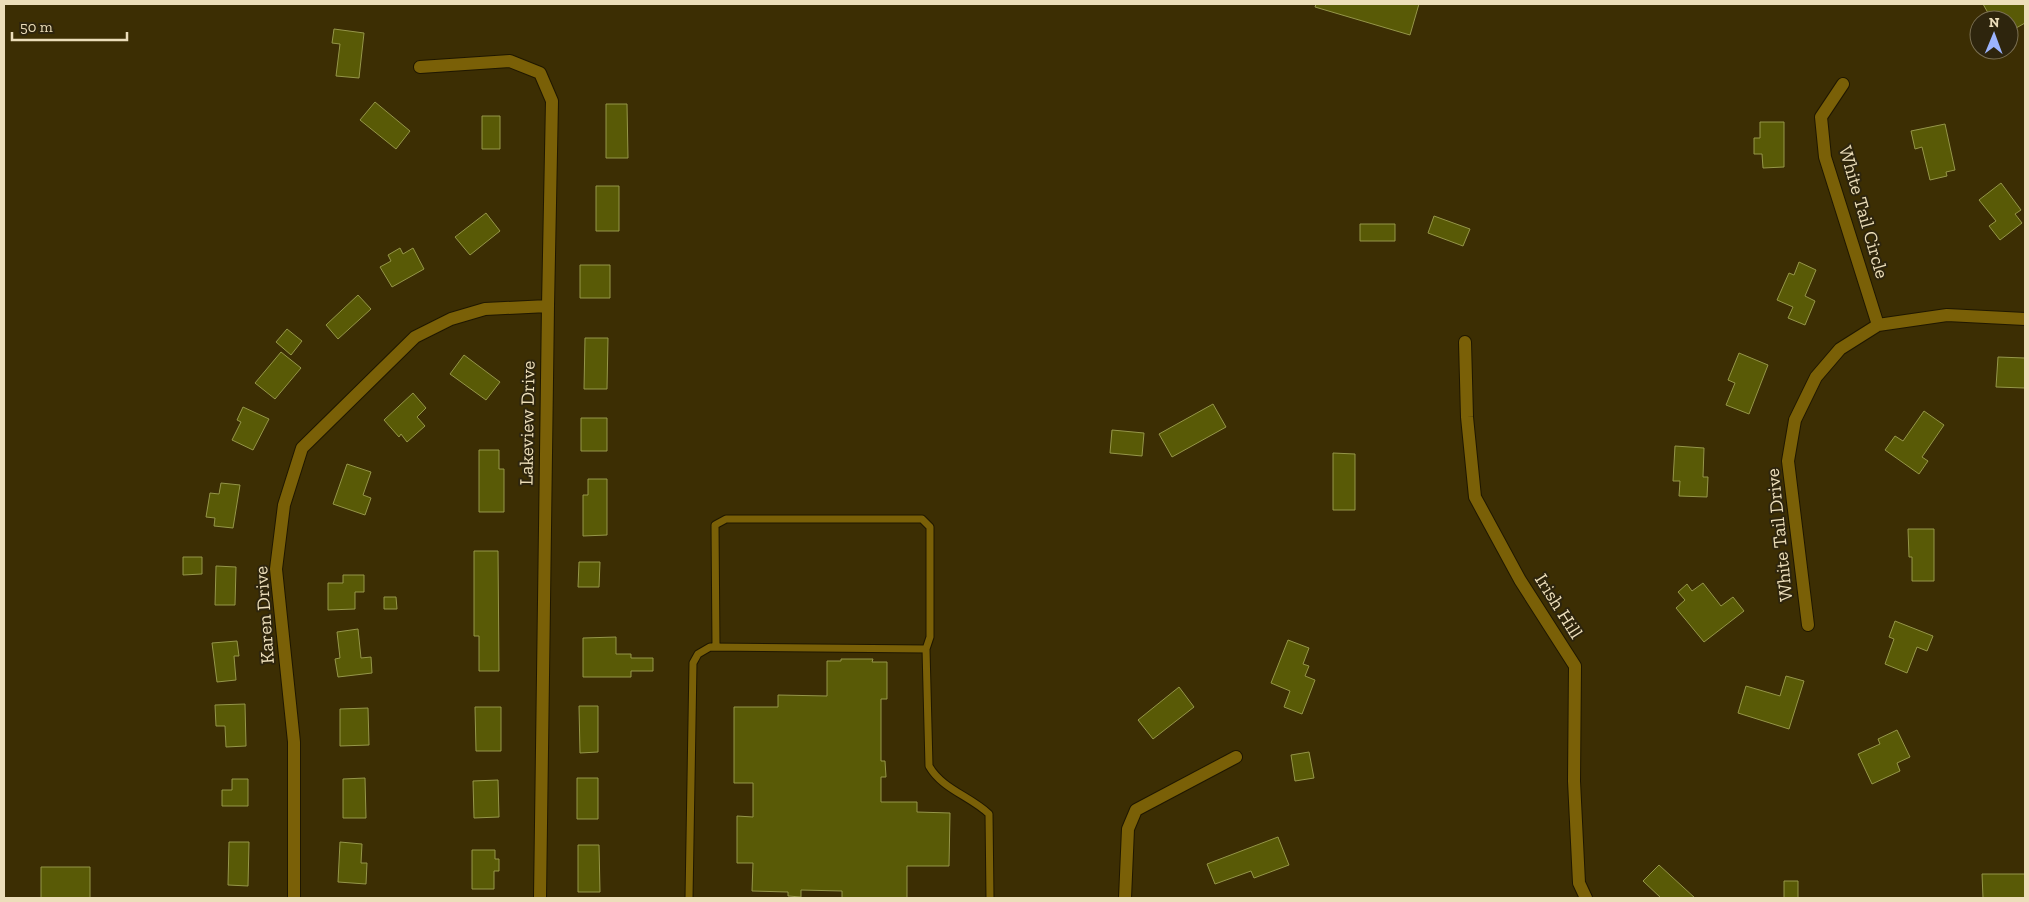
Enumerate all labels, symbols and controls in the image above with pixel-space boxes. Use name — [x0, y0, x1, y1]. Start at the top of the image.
scale bar — [12, 10, 128, 42]
north arrow — [1969, 10, 2019, 60]
text: N — [1989, 14, 2000, 31]
text: 50 m — [20, 18, 53, 36]
street label: White Tail Circle — [1834, 143, 1894, 281]
street label: Lakeview Drive — [514, 360, 540, 485]
street label: White Tail Drive — [1761, 467, 1797, 603]
street label: Karen Drive — [249, 565, 279, 665]
street label: Irish Hill — [1530, 569, 1588, 643]

